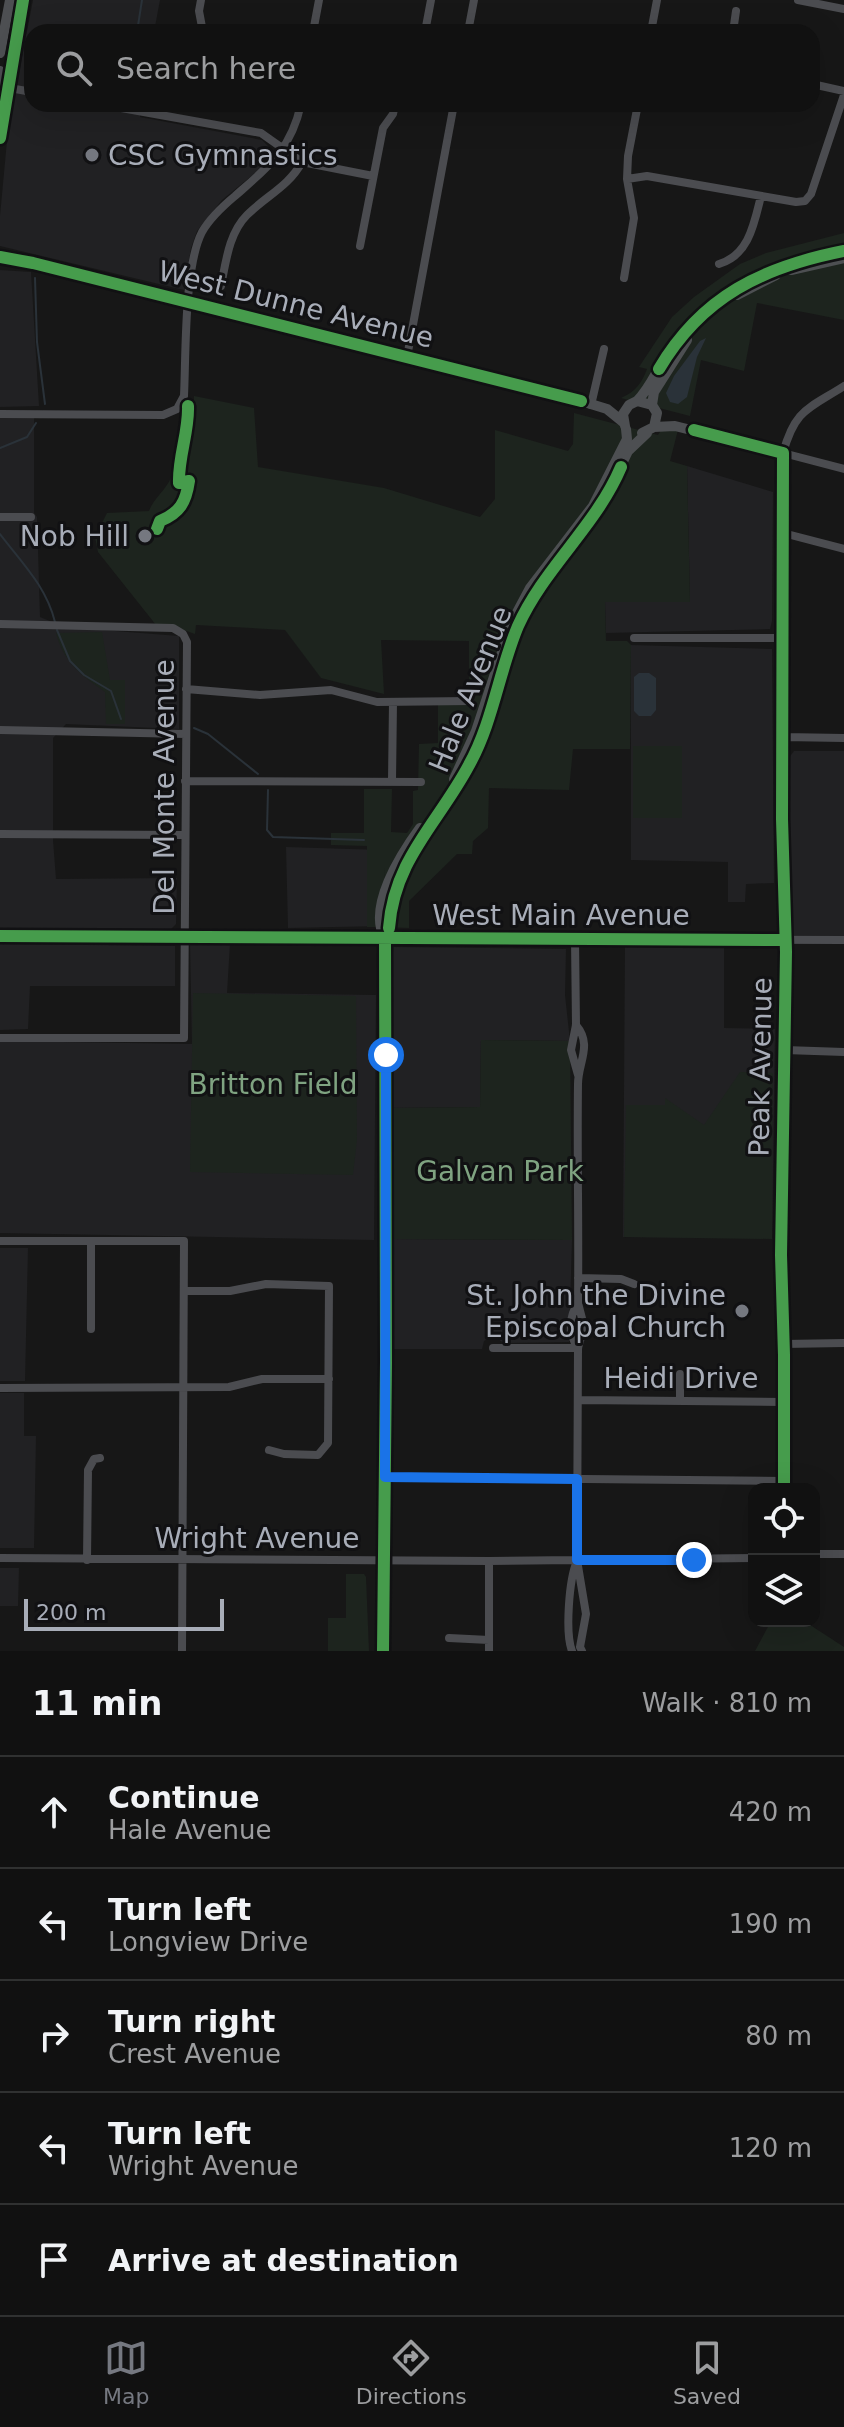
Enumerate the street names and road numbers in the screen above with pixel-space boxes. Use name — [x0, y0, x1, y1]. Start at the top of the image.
street label: West Dunne Avenue — [155, 254, 437, 355]
street label: Hale Avenue — [422, 601, 519, 777]
street label: Del Monte Avenue — [148, 659, 181, 915]
street label: West Main Avenue — [432, 899, 690, 932]
street label: Peak Avenue — [742, 977, 779, 1157]
street label: Heidi Drive — [603, 1362, 759, 1395]
street label: Wright Avenue — [154, 1522, 360, 1555]

